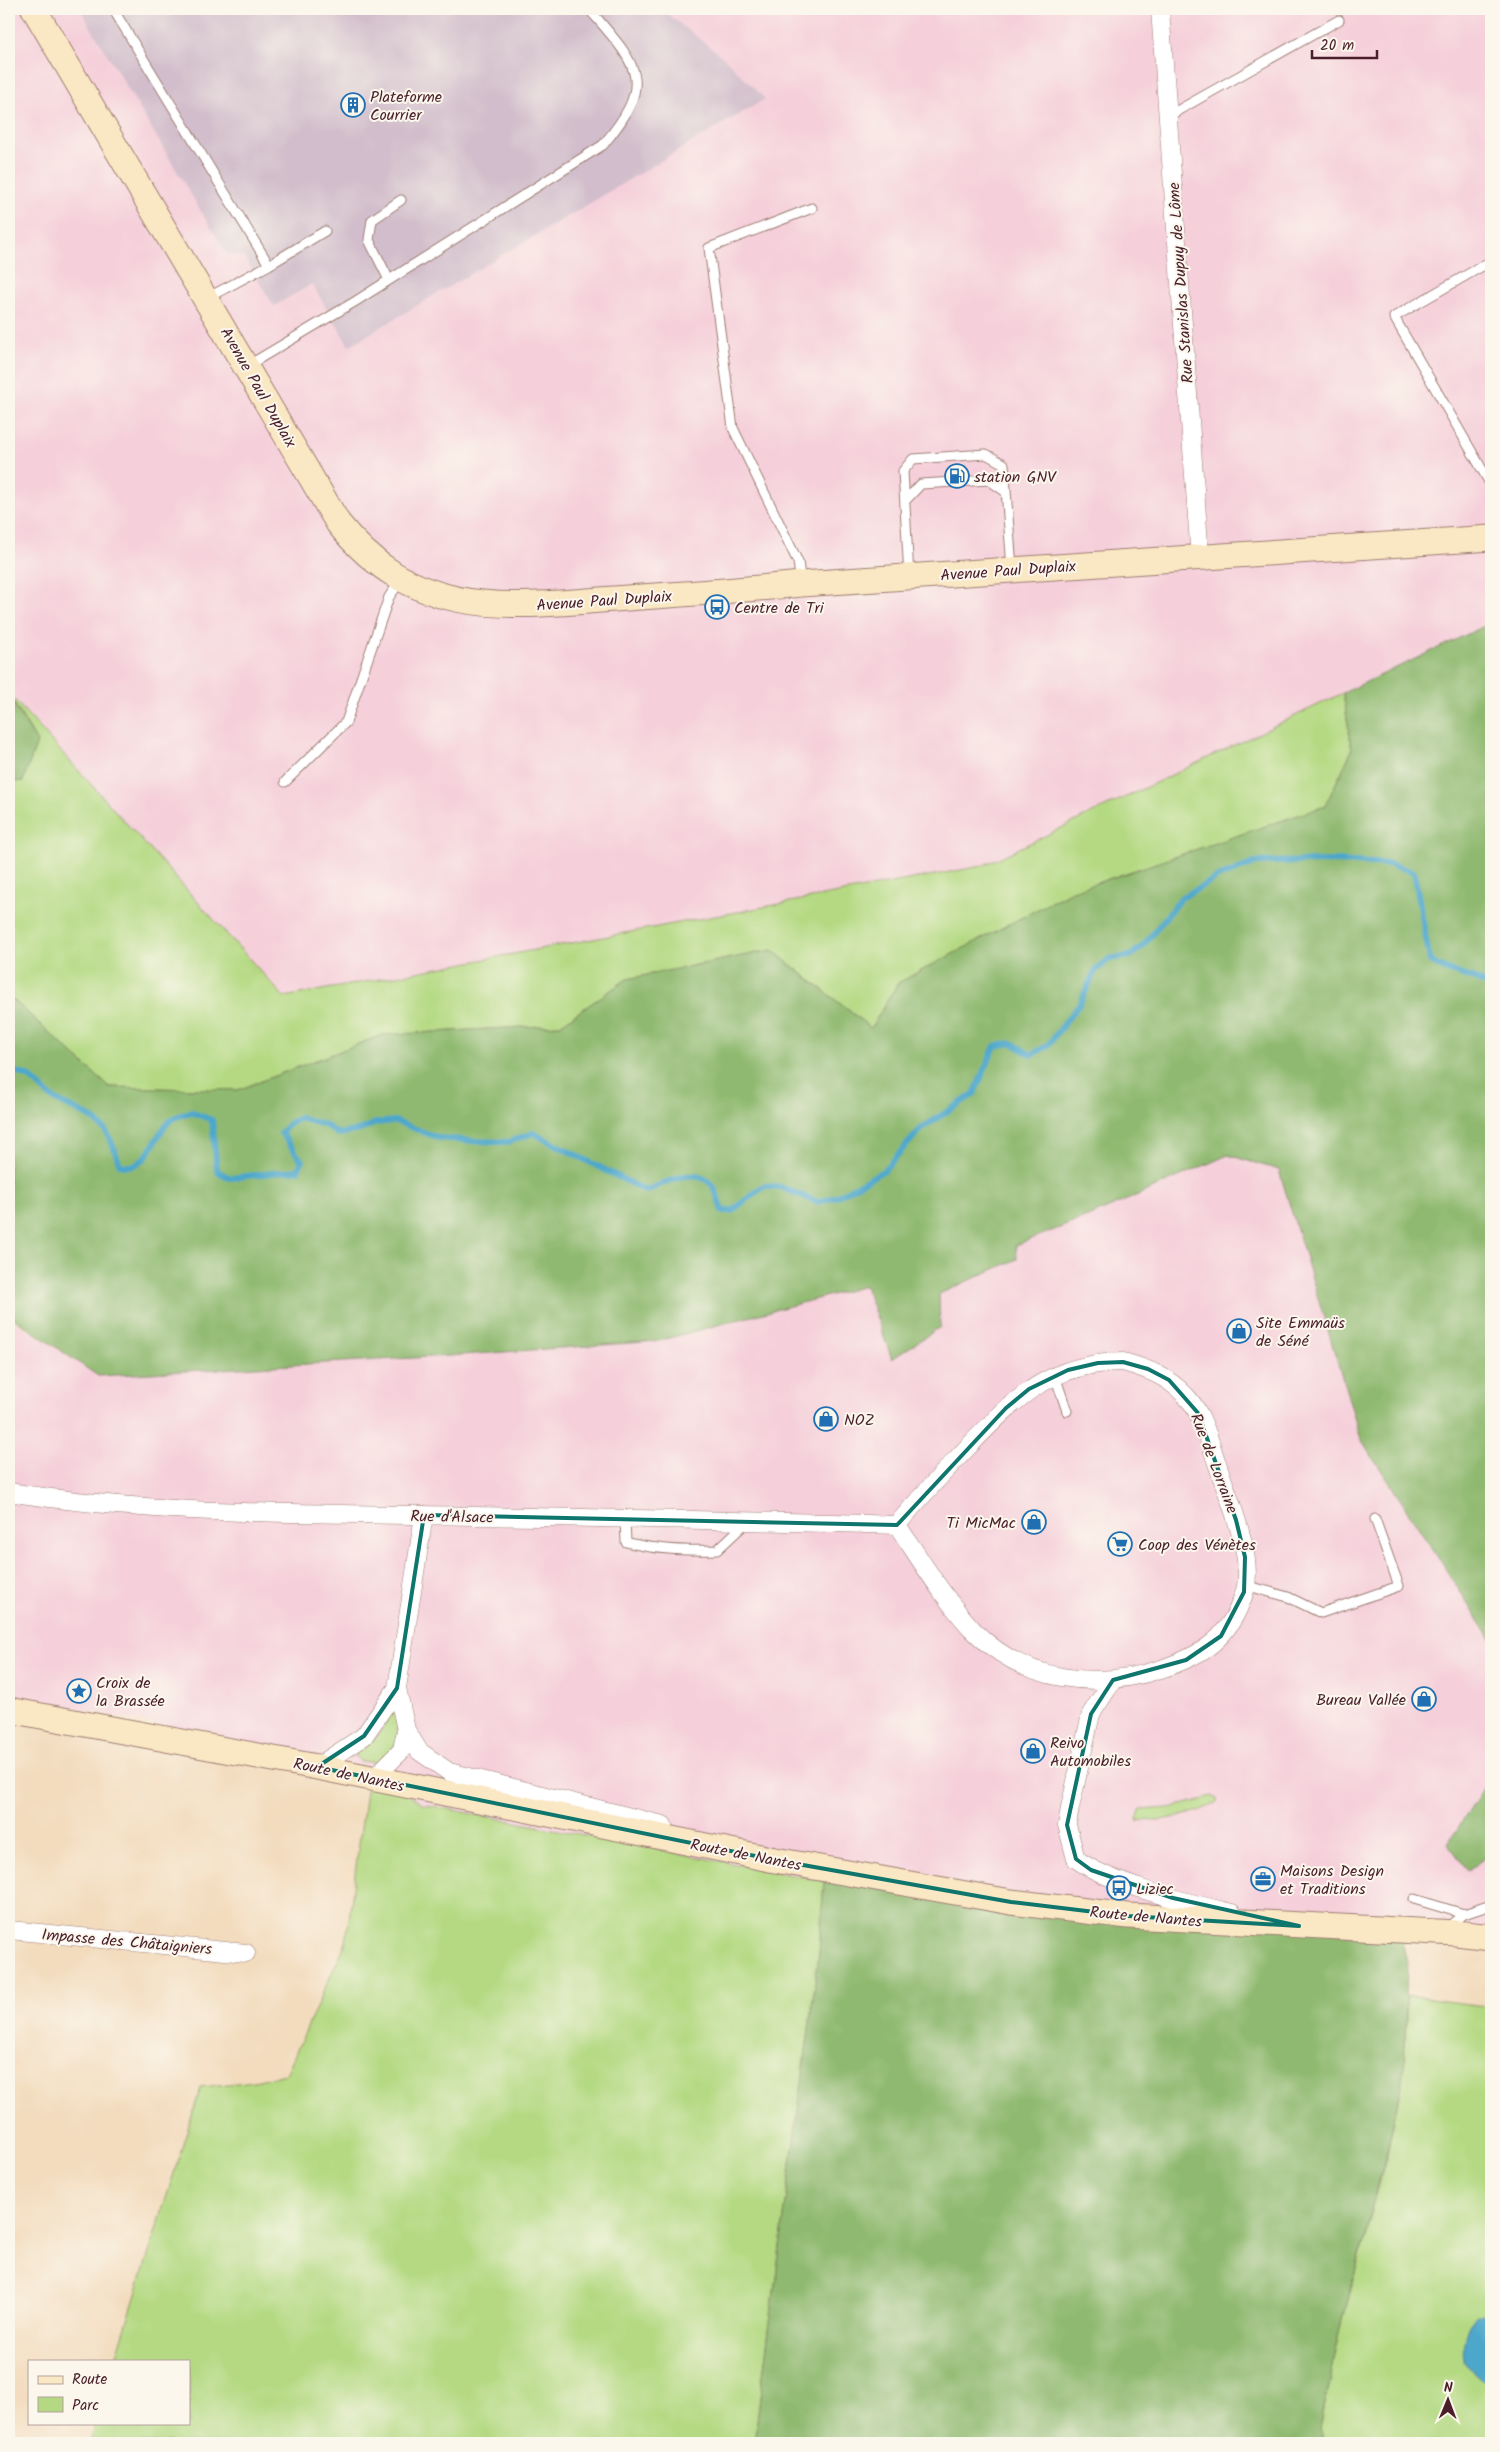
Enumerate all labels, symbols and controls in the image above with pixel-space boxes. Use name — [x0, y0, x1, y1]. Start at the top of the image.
scale bar — [1312, 28, 1378, 60]
text: 20 m — [1320, 34, 1354, 58]
place label: Plateforme Courrier — [370, 85, 442, 128]
building icon: Plateforme Courrier — [340, 92, 366, 118]
street label: Rue Stanislas Dupuy de Lôme — [1162, 182, 1201, 384]
street label: Avenue Paul Duplaix — [213, 323, 303, 454]
fuel station icon: station GNV — [944, 463, 970, 489]
place label: station GNV — [974, 465, 1057, 490]
street label: Avenue Paul Duplaix — [940, 554, 1078, 589]
street label: Avenue Paul Duplaix — [536, 584, 674, 619]
bus stop icon: Centre de Tri — [704, 594, 730, 620]
place label: Centre de Tri — [734, 596, 825, 621]
place label: Site Emmaüs de Séné — [1256, 1311, 1345, 1354]
shop icon: Site Emmaüs de Séné — [1226, 1318, 1252, 1344]
shop icon: NOZ — [813, 1406, 839, 1432]
place label: NOZ — [844, 1408, 875, 1433]
street label: Rue de Lorraine — [1183, 1410, 1244, 1517]
street label: Rue d'Alsace — [410, 1504, 494, 1531]
shop icon: Ti MicMac — [1021, 1509, 1047, 1535]
place label: Ti MicMac — [946, 1511, 1016, 1536]
supermarket icon: Coop des Vénètes — [1107, 1531, 1133, 1557]
place label: Coop des Vénètes — [1138, 1533, 1256, 1558]
place label: Croix de la Brassée — [96, 1671, 165, 1714]
place icon: Croix de la Brassée — [66, 1678, 92, 1704]
shop icon: Bureau Vallée — [1411, 1686, 1437, 1712]
place label: Bureau Vallée — [1316, 1688, 1406, 1713]
place label: Reivo Automobiles — [1050, 1731, 1131, 1774]
shop icon: Reivo Automobiles — [1020, 1738, 1046, 1764]
street label: Route de Nantes — [291, 1752, 407, 1799]
street label: Route de Nantes — [688, 1832, 804, 1879]
place label: Maisons Design et Traditions — [1280, 1859, 1384, 1902]
office icon: Maisons Design et Traditions — [1250, 1866, 1276, 1892]
bus stop icon: Liziec — [1106, 1875, 1132, 1901]
place label: Liziec — [1136, 1877, 1174, 1902]
street label: Route de Nantes — [1089, 1900, 1203, 1935]
street label: Impasse des Châtaigniers — [41, 1923, 213, 1962]
legend — [28, 2360, 190, 2424]
text: Route — [72, 2368, 108, 2392]
north arrow — [1422, 2374, 1472, 2424]
text: N — [1444, 2377, 1453, 2399]
text: Parc — [72, 2394, 99, 2418]

